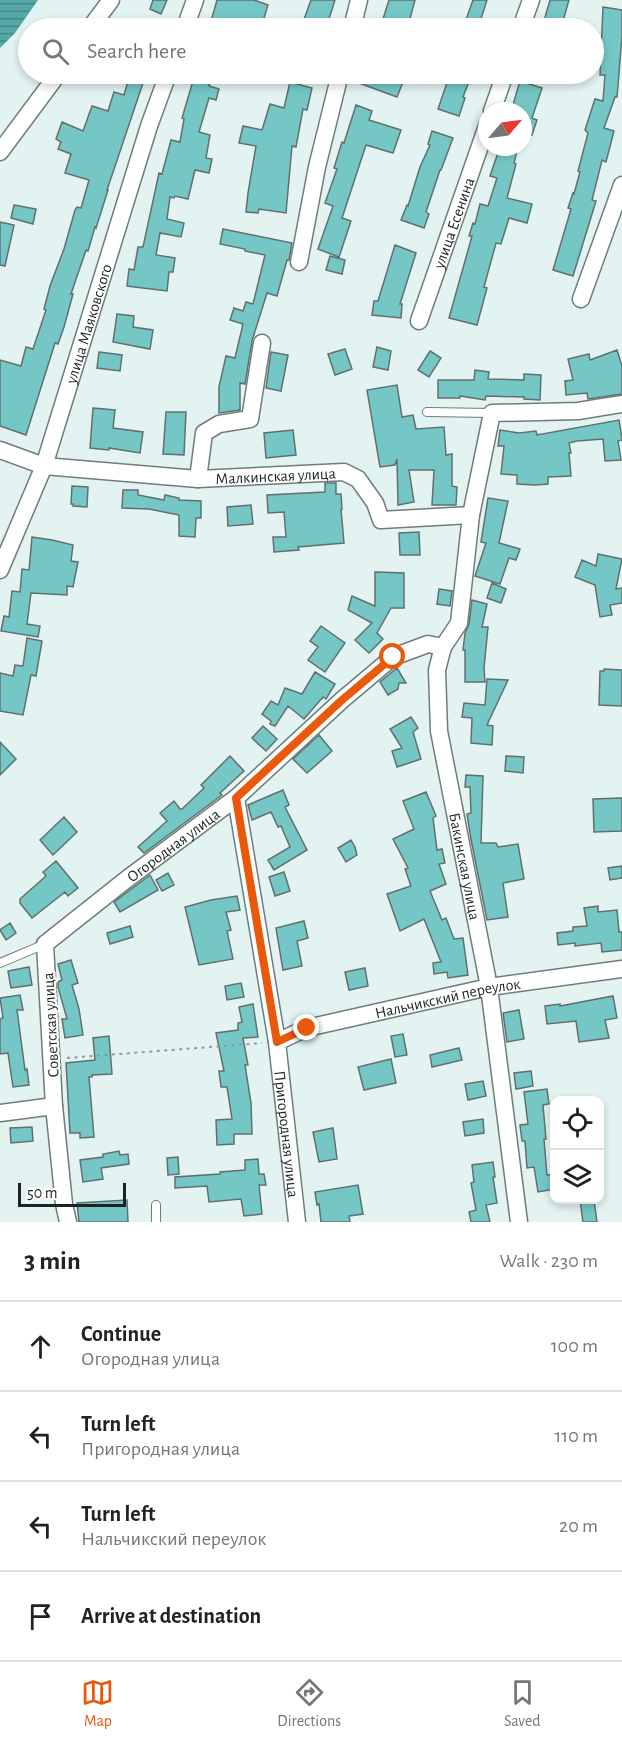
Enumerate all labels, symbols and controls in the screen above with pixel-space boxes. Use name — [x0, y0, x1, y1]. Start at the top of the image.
search box — [18, 18, 604, 84]
icon: search — [39, 35, 72, 68]
text: Search here — [87, 40, 186, 62]
north arrow — [478, 102, 532, 156]
street label: улица Есенина — [431, 176, 477, 272]
street label: улица Маяковского — [63, 262, 115, 387]
street label: Малкинская улица — [215, 465, 336, 487]
route start — [379, 643, 405, 669]
street label: Огородная улица — [124, 806, 223, 885]
street label: Бакинская улица — [446, 811, 483, 921]
street label: Советская улица — [40, 972, 63, 1078]
street label: Нальчикский переулок — [373, 976, 522, 1021]
route end — [293, 1014, 319, 1040]
street label: Пригородная улица — [271, 1070, 301, 1198]
map controls — [550, 1096, 604, 1204]
button: locate — [550, 1096, 604, 1150]
button: layers — [550, 1150, 604, 1204]
scale bar — [18, 1180, 126, 1208]
text: 50 m — [27, 1185, 58, 1201]
text: 3 min — [24, 1248, 81, 1274]
text: Walk · 230 m — [500, 1251, 598, 1271]
text: Continue — [81, 1323, 161, 1345]
icon: ahead — [24, 1330, 57, 1363]
text: 100 m — [551, 1336, 598, 1356]
text: Огородная улица — [81, 1349, 220, 1369]
text: Turn left — [81, 1413, 155, 1435]
icon: left — [24, 1420, 57, 1453]
text: 110 m — [554, 1426, 598, 1446]
text: Пригородная улица — [81, 1439, 240, 1459]
text: Turn left — [81, 1503, 155, 1525]
icon: left — [24, 1510, 57, 1543]
text: 20 m — [559, 1516, 598, 1536]
text: Нальчикский переулок — [81, 1529, 266, 1549]
icon: arrive — [24, 1600, 57, 1633]
text: Arrive at destination — [81, 1605, 261, 1627]
tab: Map — [81, 1676, 114, 1731]
tab: Directions — [277, 1676, 341, 1731]
tab: Saved — [504, 1676, 541, 1731]

